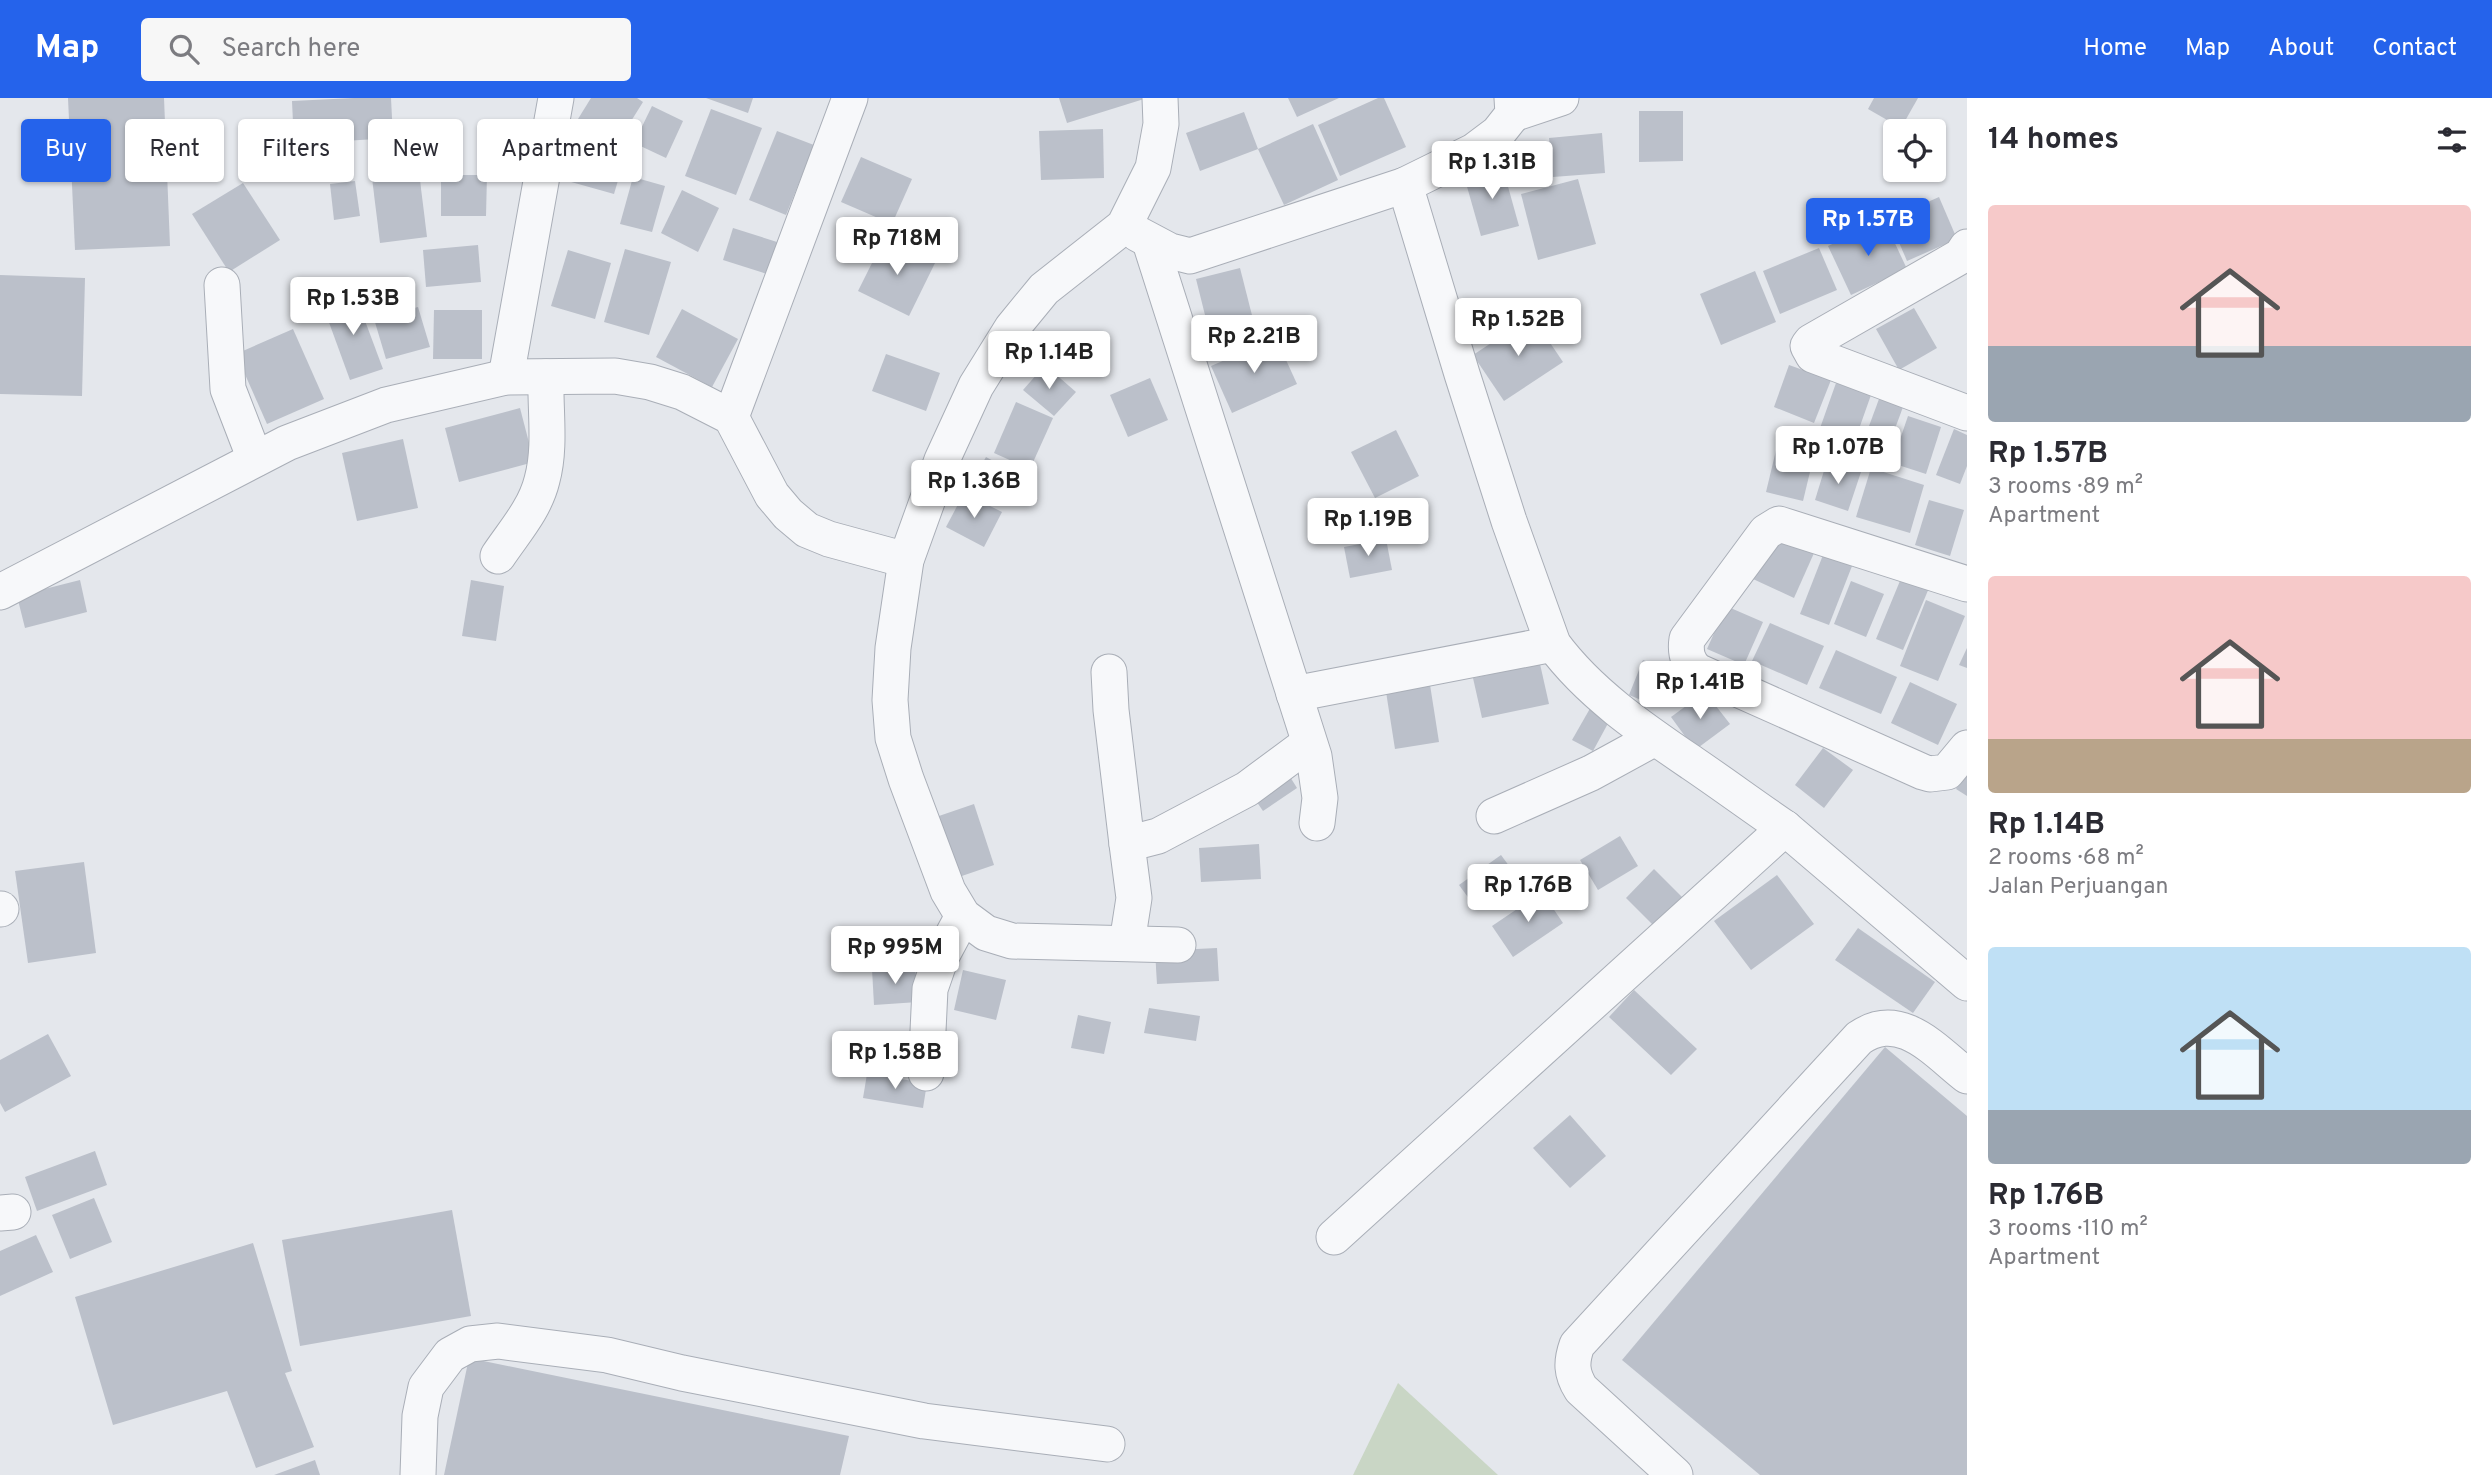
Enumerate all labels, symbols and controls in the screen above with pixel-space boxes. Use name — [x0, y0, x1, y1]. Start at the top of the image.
search box — [141, 18, 631, 81]
text: Map — [35, 28, 99, 70]
icon: search — [165, 30, 203, 68]
text: Search here — [221, 33, 360, 66]
text: Home — [2083, 34, 2147, 64]
text: Map — [2185, 34, 2230, 64]
text: About — [2268, 34, 2334, 64]
text: Contact — [2372, 34, 2457, 64]
chip: Buy — [21, 119, 111, 182]
chip: Rent — [125, 119, 224, 182]
chip: Filters — [238, 119, 354, 182]
chip: New — [368, 119, 463, 182]
chip: Apartment — [477, 119, 642, 182]
map controls — [1883, 119, 1946, 182]
button: locate — [1883, 119, 1946, 182]
icon: filters — [2433, 121, 2471, 159]
text: 14 homes — [1988, 122, 2119, 159]
pin: Rp 1.31B — [1420, 141, 1564, 201]
text: Rp 1.31B — [1448, 149, 1536, 178]
pin: Rp 1.57B — [1796, 198, 1940, 258]
text: Rp 1.57B — [1822, 206, 1914, 235]
pin: Rp 718M — [832, 218, 962, 277]
text: Rp 718M — [852, 225, 942, 254]
icon: home — [2167, 250, 2293, 376]
pin: Rp 1.53B — [281, 278, 425, 337]
text: Rp 1.53B — [306, 285, 400, 314]
pin: Rp 1.52B — [1446, 299, 1590, 358]
text: Rp 1.52B — [1471, 306, 1565, 335]
pin: Rp 2.21B — [1182, 316, 1326, 375]
text: Rp 2.21B — [1207, 323, 1301, 352]
pin: Rp 1.14B — [977, 331, 1121, 391]
text: Rp 1.14B — [1004, 339, 1094, 368]
pin: Rp 1.07B — [1766, 426, 1910, 486]
text: Rp 1.07B — [1792, 434, 1884, 463]
text: Rp 1.57B — [1988, 436, 2108, 473]
pin: Rp 1.36B — [902, 460, 1046, 520]
text: Rp 1.36B — [927, 468, 1021, 497]
text: 3 rooms · 89 m² — [1988, 473, 2143, 502]
pin: Rp 1.19B — [1296, 498, 1440, 558]
text: Apartment — [1988, 502, 2100, 531]
text: Rp 1.19B — [1323, 506, 1413, 535]
icon: home — [2167, 621, 2293, 747]
pin: Rp 1.41B — [1628, 662, 1772, 721]
text: Rp 1.41B — [1655, 669, 1745, 698]
text: Rp 1.14B — [1988, 807, 2105, 844]
text: 2 rooms · 68 m² — [1988, 844, 2144, 873]
pin: Rp 1.76B — [1456, 864, 1600, 924]
text: Rp 1.76B — [1483, 872, 1573, 901]
text: Jalan Perjuangan — [1988, 873, 2169, 902]
pin: Rp 995M — [830, 926, 960, 986]
text: Rp 995M — [847, 934, 943, 963]
icon: home — [2167, 992, 2293, 1118]
pin: Rp 1.58B — [823, 1032, 967, 1091]
text: Rp 1.58B — [848, 1039, 942, 1068]
text: Rp 1.76B — [1988, 1178, 2104, 1215]
text: 3 rooms · 110 m² — [1988, 1215, 2148, 1244]
text: Apartment — [1988, 1244, 2100, 1273]

